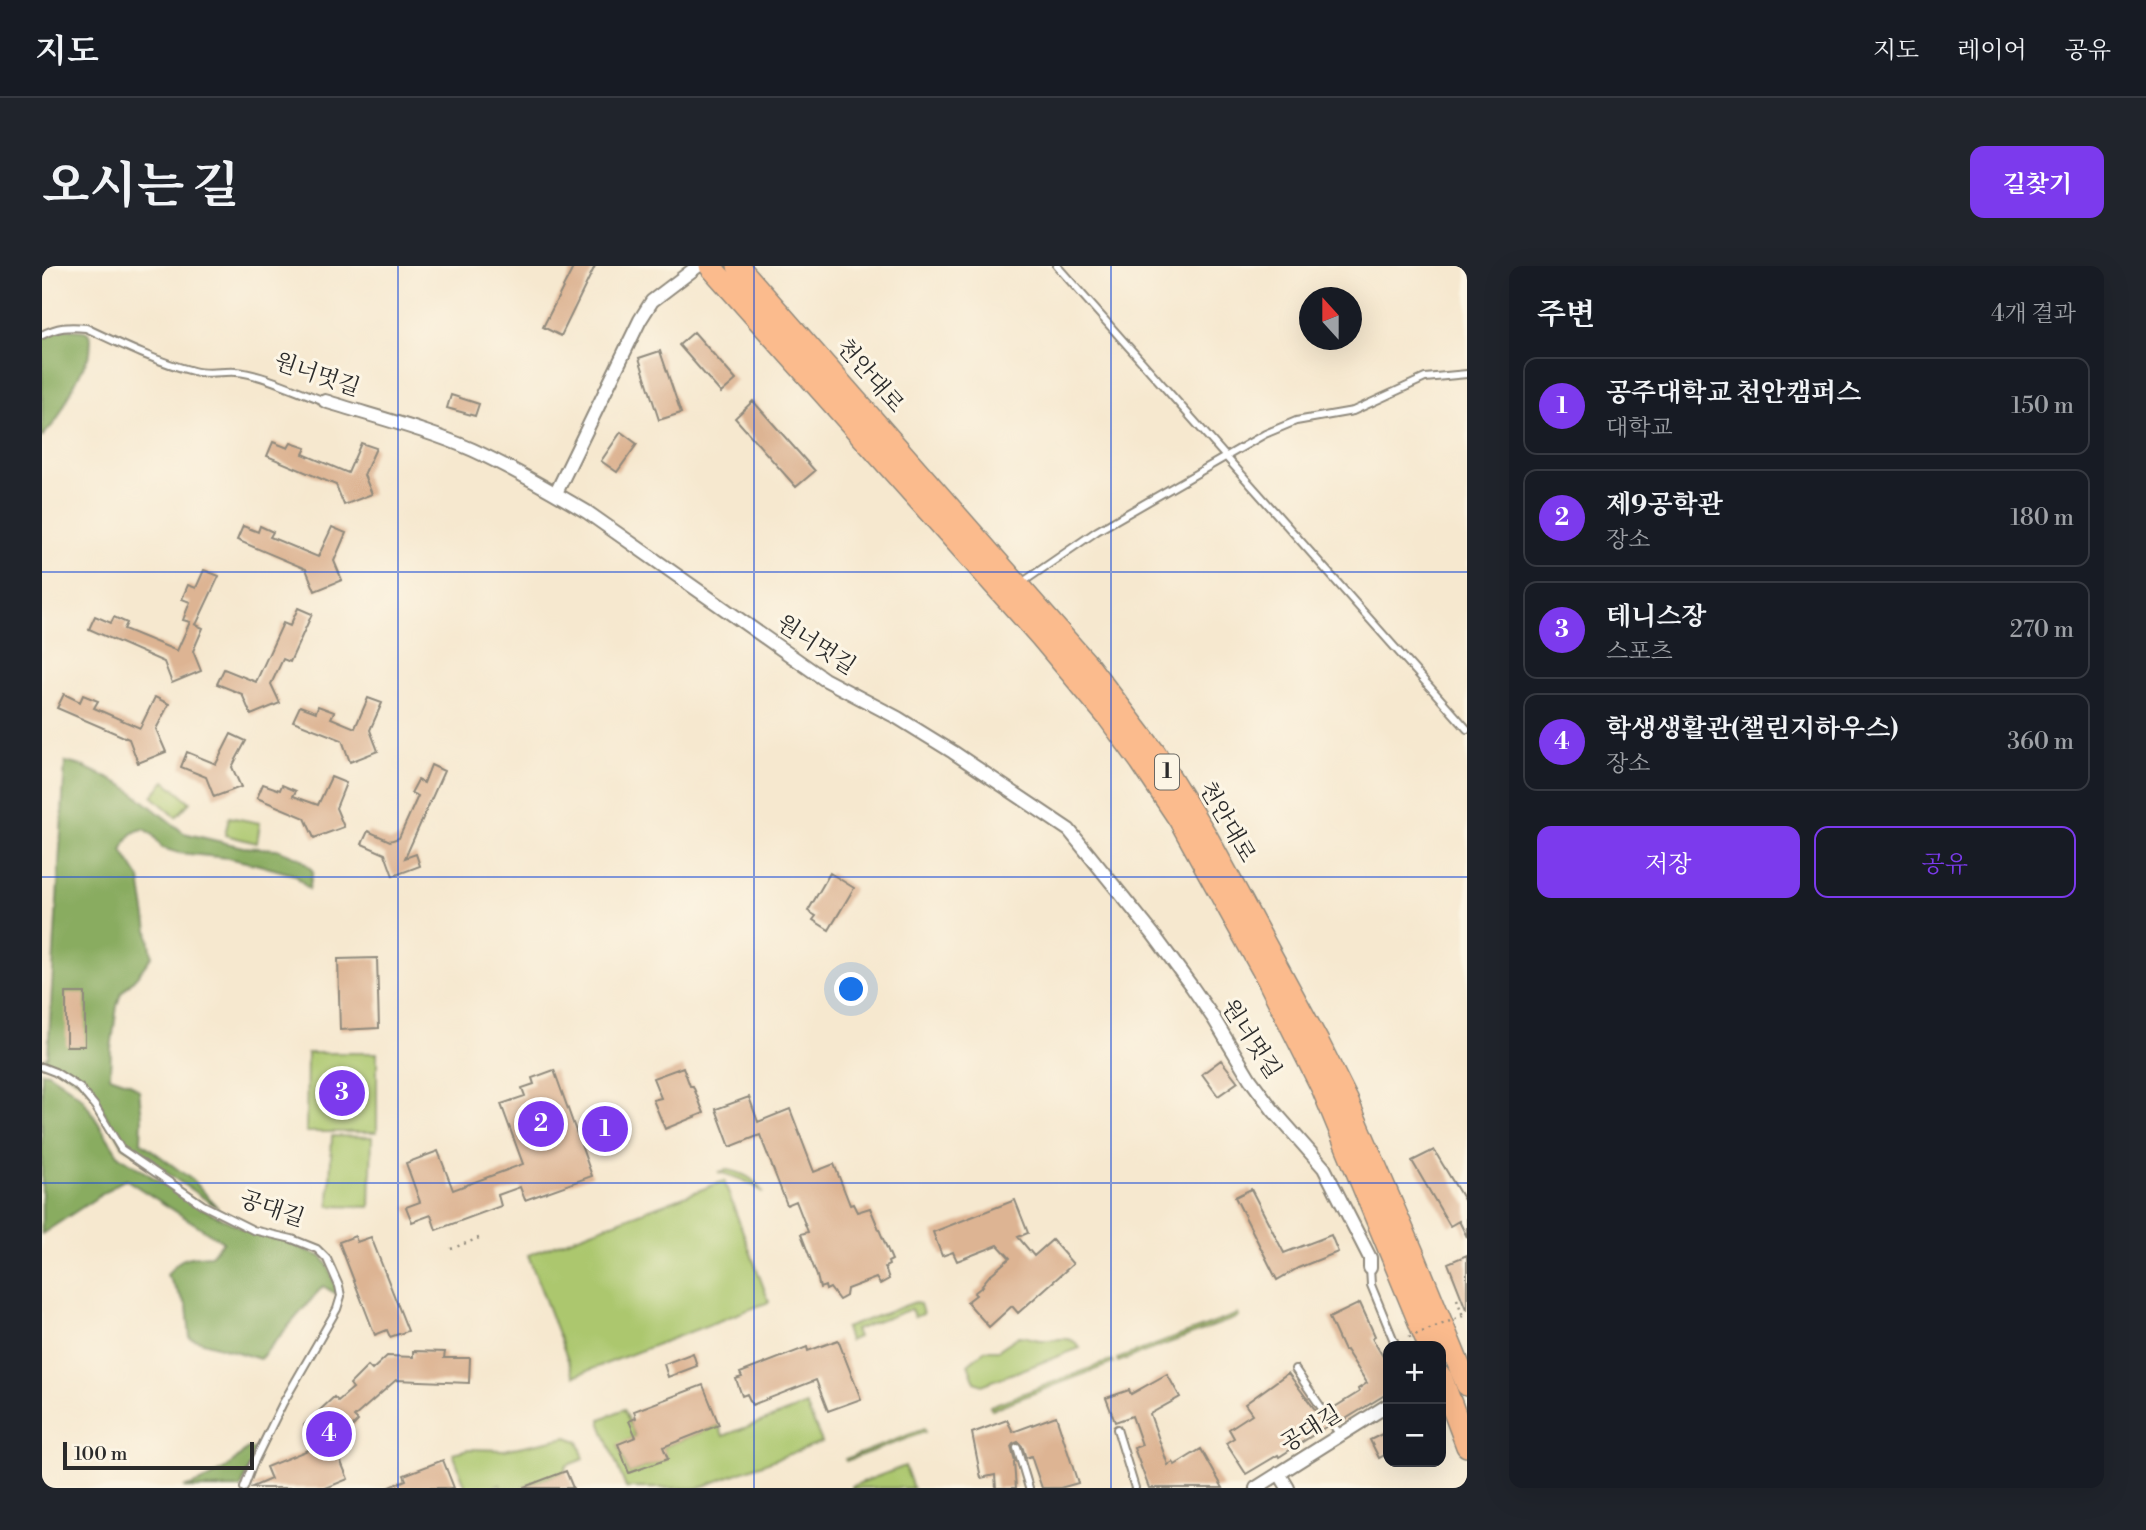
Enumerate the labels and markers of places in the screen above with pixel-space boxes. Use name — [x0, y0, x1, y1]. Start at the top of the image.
pin: 3 — [319, 1067, 365, 1119]
pin: 2 — [518, 1098, 564, 1150]
pin: 1 — [582, 1103, 628, 1155]
pin: 4 — [306, 1408, 352, 1460]

